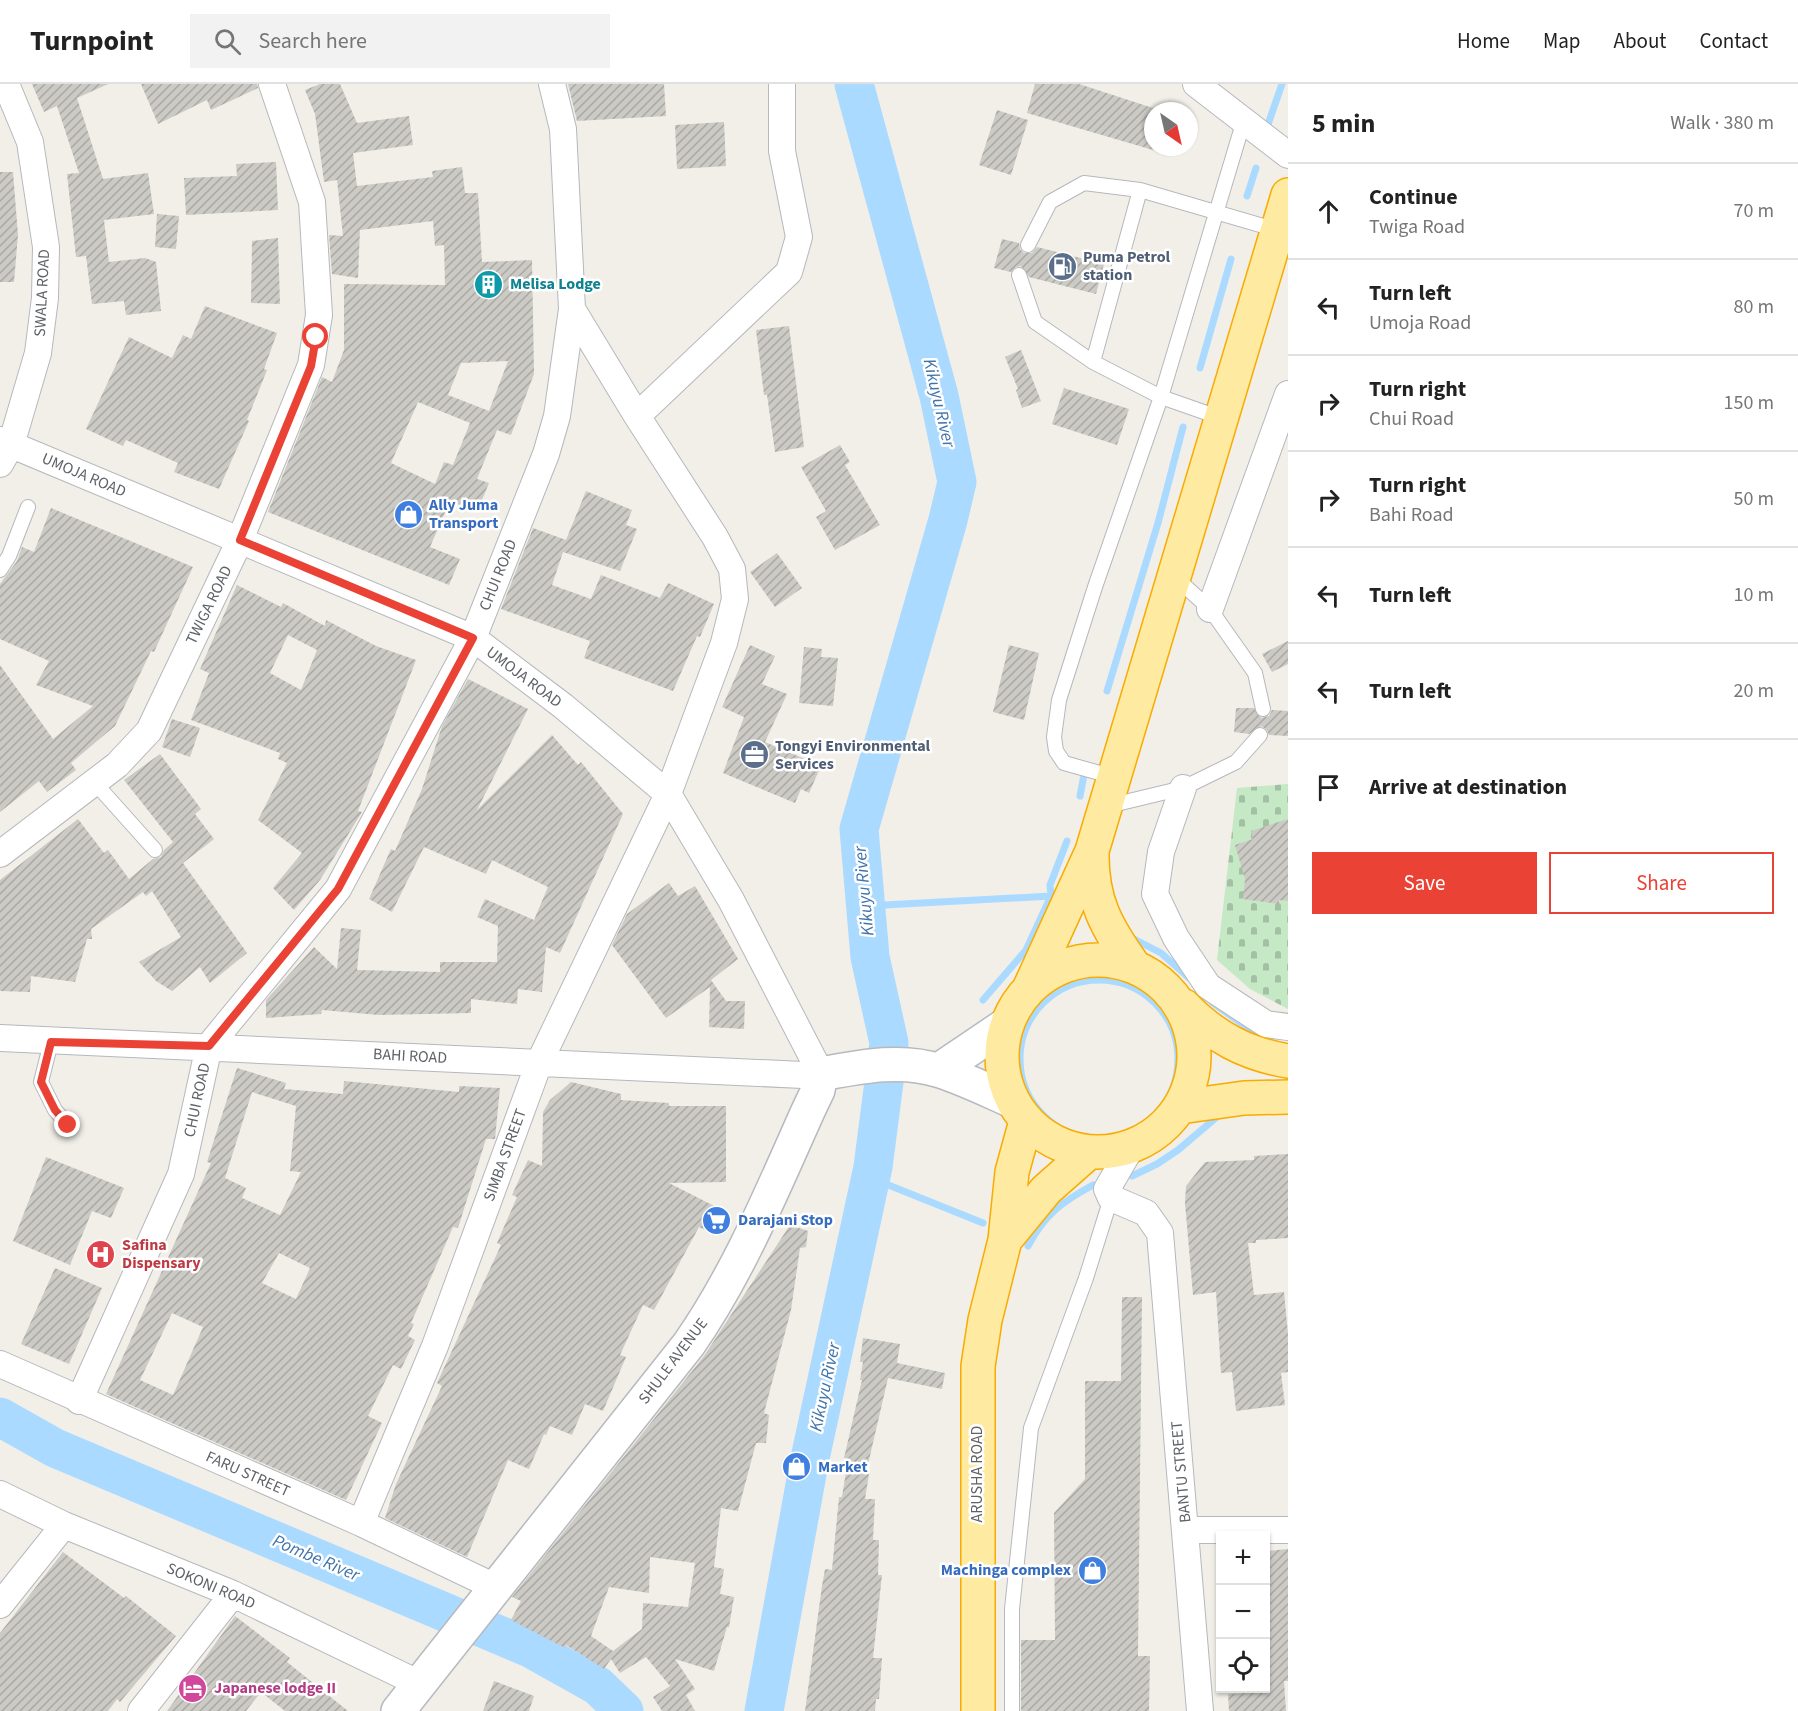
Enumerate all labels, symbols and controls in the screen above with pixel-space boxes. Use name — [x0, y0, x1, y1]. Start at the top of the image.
search box — [190, 14, 610, 68]
text: Turnpoint — [30, 21, 154, 61]
icon: search — [211, 25, 244, 58]
text: Search here — [259, 25, 367, 57]
text: Home — [1457, 26, 1510, 56]
text: Map — [1543, 26, 1581, 56]
text: About — [1614, 26, 1666, 56]
text: Contact — [1699, 26, 1768, 56]
north arrow — [1144, 102, 1198, 156]
text: 5 min — [1312, 105, 1375, 142]
text: Walk · 380 m — [1670, 109, 1774, 137]
text: Continue — [1369, 181, 1458, 213]
icon: ahead — [1312, 195, 1345, 228]
text: 70 m — [1734, 197, 1774, 225]
text: Twiga Road — [1369, 213, 1465, 241]
place label: Puma Petrol station — [1083, 246, 1171, 286]
street label: SWALA ROAD — [29, 249, 55, 337]
fuel station icon: Puma Petrol station — [1046, 250, 1078, 282]
building icon: Melisa Lodge — [473, 268, 505, 300]
place label: Melisa Lodge — [510, 273, 601, 295]
text: Turn left — [1369, 277, 1451, 309]
icon: left — [1312, 291, 1345, 324]
text: 80 m — [1734, 293, 1774, 321]
text: Umoja Road — [1369, 309, 1471, 337]
route start — [302, 323, 328, 349]
water label: Kikuyu River — [917, 356, 962, 451]
text: Turn right — [1369, 373, 1466, 405]
icon: right — [1312, 387, 1345, 420]
text: 150 m — [1724, 389, 1774, 417]
text: Chui Road — [1369, 405, 1454, 433]
street label: UMOJA ROAD — [38, 447, 130, 503]
text: Turn right — [1369, 469, 1466, 501]
icon: right — [1312, 483, 1345, 516]
text: 50 m — [1734, 485, 1774, 513]
place label: Ally Juma Transport — [428, 494, 498, 534]
shop icon: Ally Juma Transport — [392, 498, 424, 530]
text: Bahi Road — [1369, 501, 1454, 529]
street label: CHUI ROAD — [474, 536, 522, 614]
street label: TWIGA ROAD — [180, 562, 238, 648]
icon: left — [1312, 579, 1345, 612]
text: Turn left — [1369, 579, 1451, 611]
text: 10 m — [1734, 581, 1774, 609]
street label: UMOJA ROAD — [482, 641, 567, 713]
icon: left — [1312, 675, 1345, 708]
text: Turn left — [1369, 675, 1451, 707]
text: 20 m — [1734, 677, 1774, 705]
place label: Tongyi Environmental Services — [775, 735, 931, 775]
office icon: Tongyi Environmental Services — [738, 739, 770, 771]
icon: arrive — [1312, 771, 1345, 804]
text: Arrive at destination — [1369, 771, 1567, 803]
water label: Kikuyu River — [848, 844, 880, 937]
button: Save — [1312, 852, 1537, 914]
button: Share — [1549, 852, 1774, 914]
street label: BAHI ROAD — [372, 1043, 448, 1069]
street label: CHUI ROAD — [178, 1061, 216, 1139]
street label: SIMBA STREET — [478, 1105, 532, 1204]
route end — [54, 1111, 80, 1137]
supermarket icon: Darajani Stop — [701, 1204, 733, 1236]
place label: Darajani Stop — [738, 1209, 833, 1231]
place label: Safina Dispensary — [122, 1234, 201, 1274]
hospital icon: Safina Dispensary — [85, 1238, 117, 1270]
street label: SHULE AVENUE — [633, 1313, 713, 1409]
water label: Kikuyu River — [803, 1339, 847, 1434]
street label: BANTU STREET — [1166, 1420, 1196, 1524]
street label: ARUSHA ROAD — [966, 1425, 988, 1522]
street label: FARU STREET — [202, 1446, 294, 1503]
shop icon: Market — [781, 1451, 813, 1483]
place label: Market — [818, 1456, 868, 1478]
water label: Pombe River — [269, 1528, 364, 1588]
map controls — [1216, 1531, 1270, 1693]
button: + — [1216, 1531, 1270, 1585]
shop icon: Machinga complex — [1076, 1554, 1108, 1586]
street label: SOKONI ROAD — [163, 1557, 259, 1615]
place label: Machinga complex — [941, 1559, 1071, 1581]
button: − — [1216, 1585, 1270, 1639]
button: locate — [1216, 1639, 1270, 1693]
hotel icon: Japanese lodge II — [177, 1672, 209, 1704]
place label: Japanese lodge II — [214, 1677, 336, 1699]

